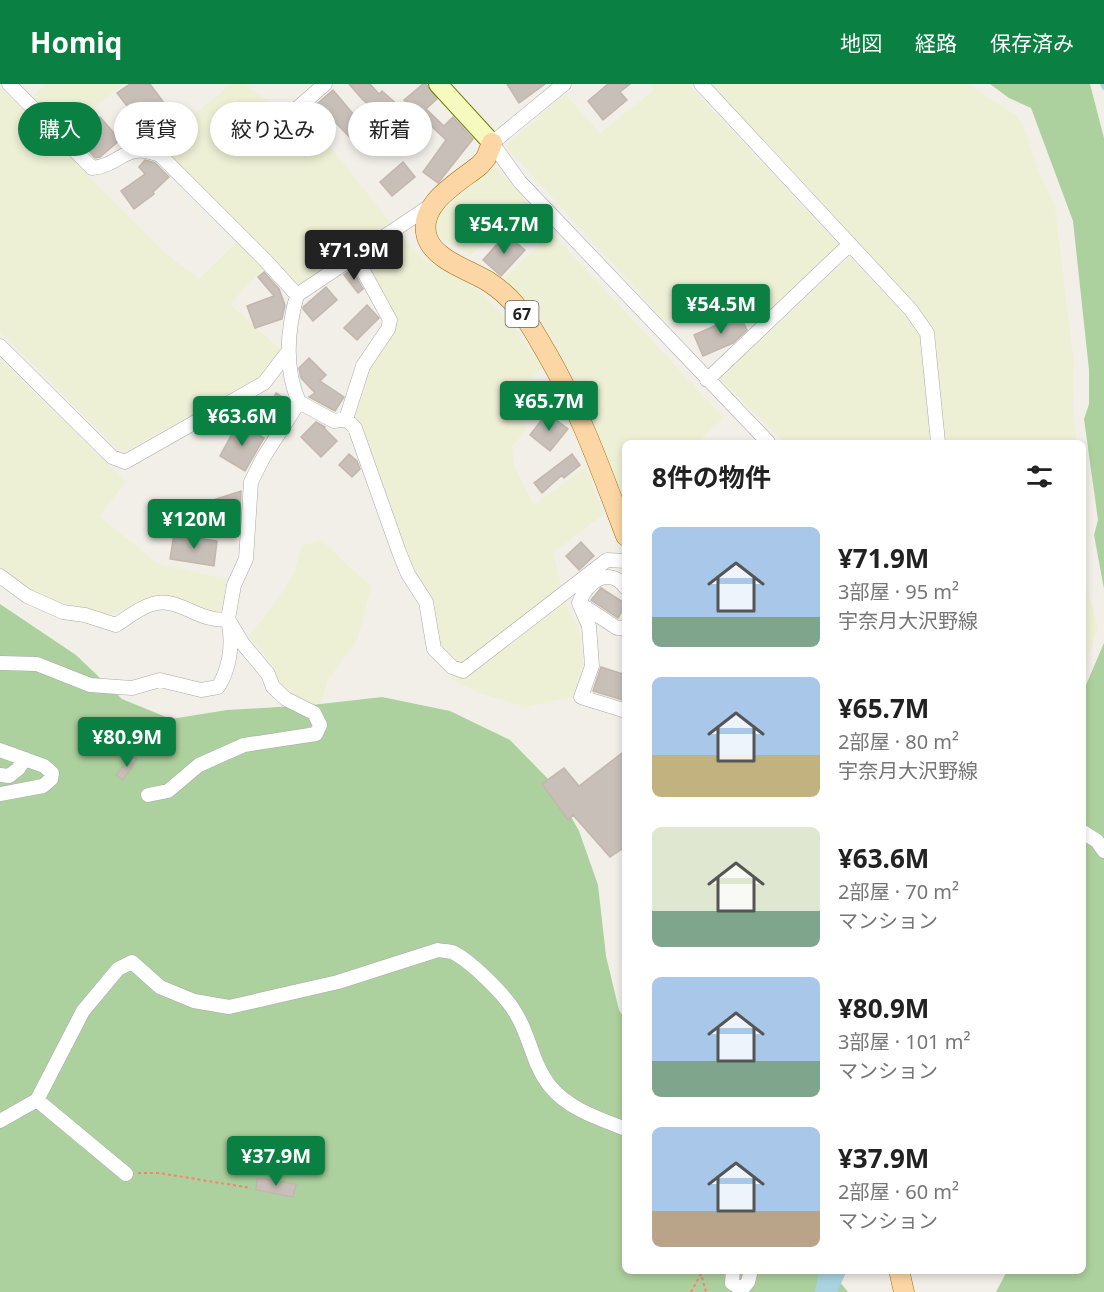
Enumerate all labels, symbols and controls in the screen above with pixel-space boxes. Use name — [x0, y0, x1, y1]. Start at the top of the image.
text: Homiq — [30, 23, 122, 61]
text: 地図 — [840, 29, 882, 57]
text: 経路 — [915, 29, 957, 57]
text: 保存済み — [990, 29, 1074, 57]
chip: 購入 — [18, 102, 102, 156]
chip: 賃貸 — [114, 102, 198, 156]
chip: 絞り込み — [210, 102, 336, 156]
chip: 新着 — [348, 102, 432, 156]
pin: ¥54.7M — [455, 204, 553, 255]
text: ¥54.7M — [469, 210, 539, 237]
pin: ¥71.9M — [305, 230, 403, 281]
text: ¥71.9M — [319, 236, 389, 263]
pin: ¥54.5M — [672, 284, 770, 335]
text: ¥54.5M — [686, 290, 756, 317]
road number: 67 — [506, 301, 538, 327]
pin: ¥65.7M — [500, 381, 598, 432]
text: ¥65.7M — [514, 387, 584, 414]
pin: ¥63.6M — [193, 396, 291, 447]
text: ¥63.6M — [207, 402, 277, 429]
text: 8件の物件 — [652, 459, 771, 495]
icon: filters — [1023, 460, 1056, 493]
pin: ¥120M — [152, 499, 236, 550]
text: ¥120M — [162, 505, 226, 532]
text: ¥71.9M — [838, 540, 929, 576]
icon: home — [700, 551, 772, 623]
text: 3部屋 · 95 m² — [838, 578, 959, 605]
text: 宇奈月大沢野線 — [838, 607, 978, 634]
text: ¥65.7M — [838, 690, 929, 726]
icon: home — [700, 701, 772, 773]
pin: ¥80.9M — [78, 717, 176, 768]
text: ¥80.9M — [92, 723, 162, 750]
text: 2部屋 · 80 m² — [838, 728, 959, 755]
text: 宇奈月大沢野線 — [838, 757, 978, 784]
text: ¥63.6M — [838, 840, 929, 876]
icon: home — [700, 851, 772, 923]
text: 2部屋 · 70 m² — [838, 878, 959, 905]
text: マンション — [838, 907, 938, 934]
text: ¥80.9M — [838, 990, 929, 1026]
icon: home — [700, 1001, 772, 1073]
text: 3部屋 · 101 m² — [838, 1028, 970, 1055]
text: マンション — [838, 1057, 938, 1084]
pin: ¥37.9M — [227, 1136, 325, 1187]
text: ¥37.9M — [838, 1140, 929, 1176]
text: ¥37.9M — [241, 1142, 311, 1169]
icon: home — [700, 1151, 772, 1223]
text: 2部屋 · 60 m² — [838, 1178, 959, 1205]
text: マンション — [838, 1207, 938, 1234]

